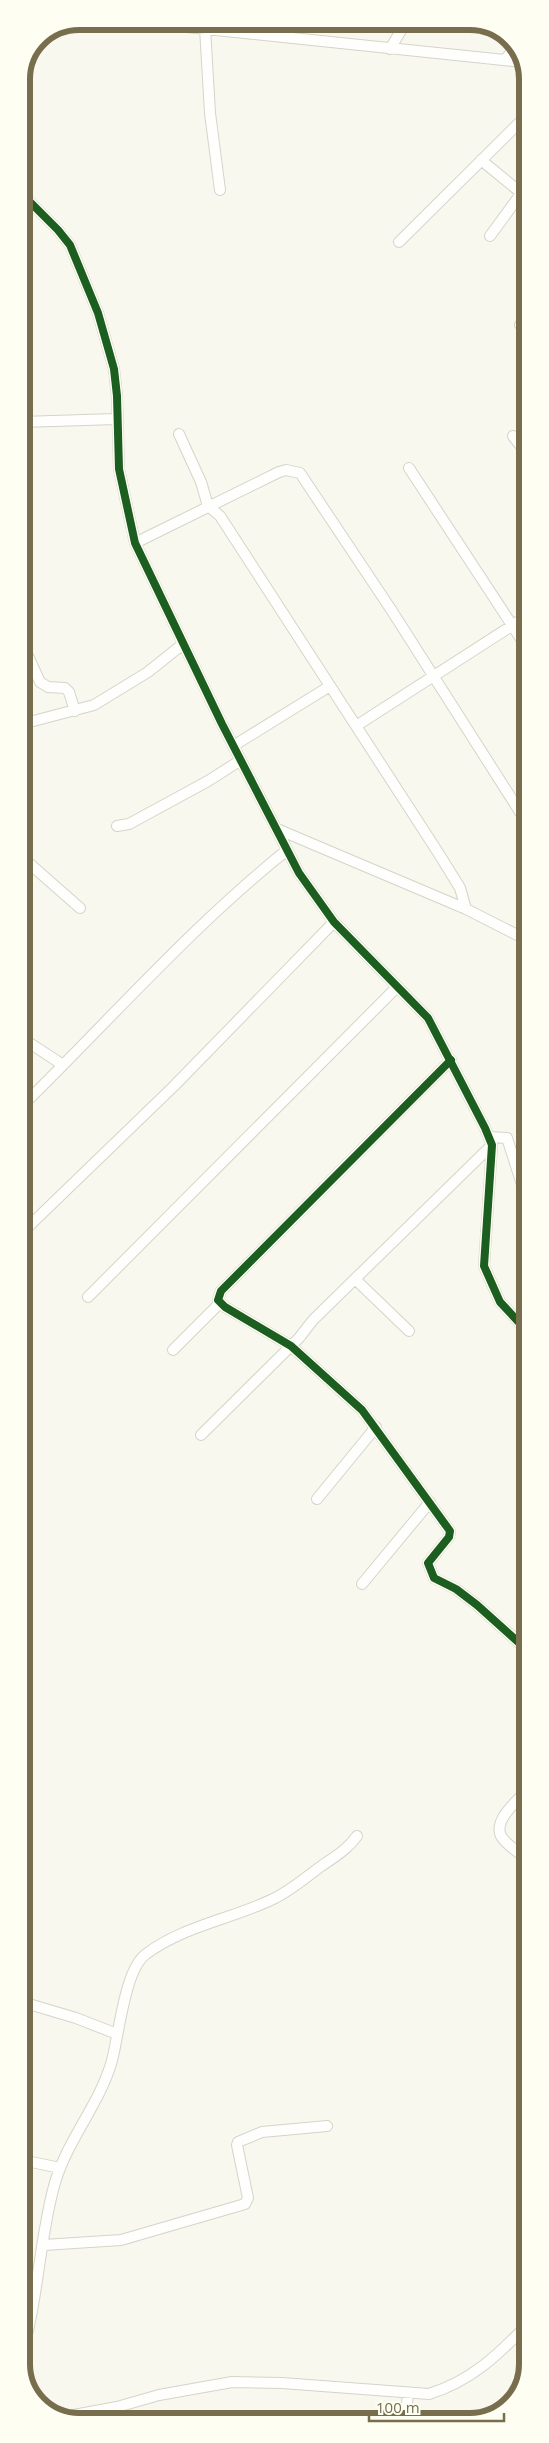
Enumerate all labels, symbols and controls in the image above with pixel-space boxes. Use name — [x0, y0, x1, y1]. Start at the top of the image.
scale bar — [369, 2390, 504, 2422]
text: 100 m — [376, 2397, 420, 2417]

